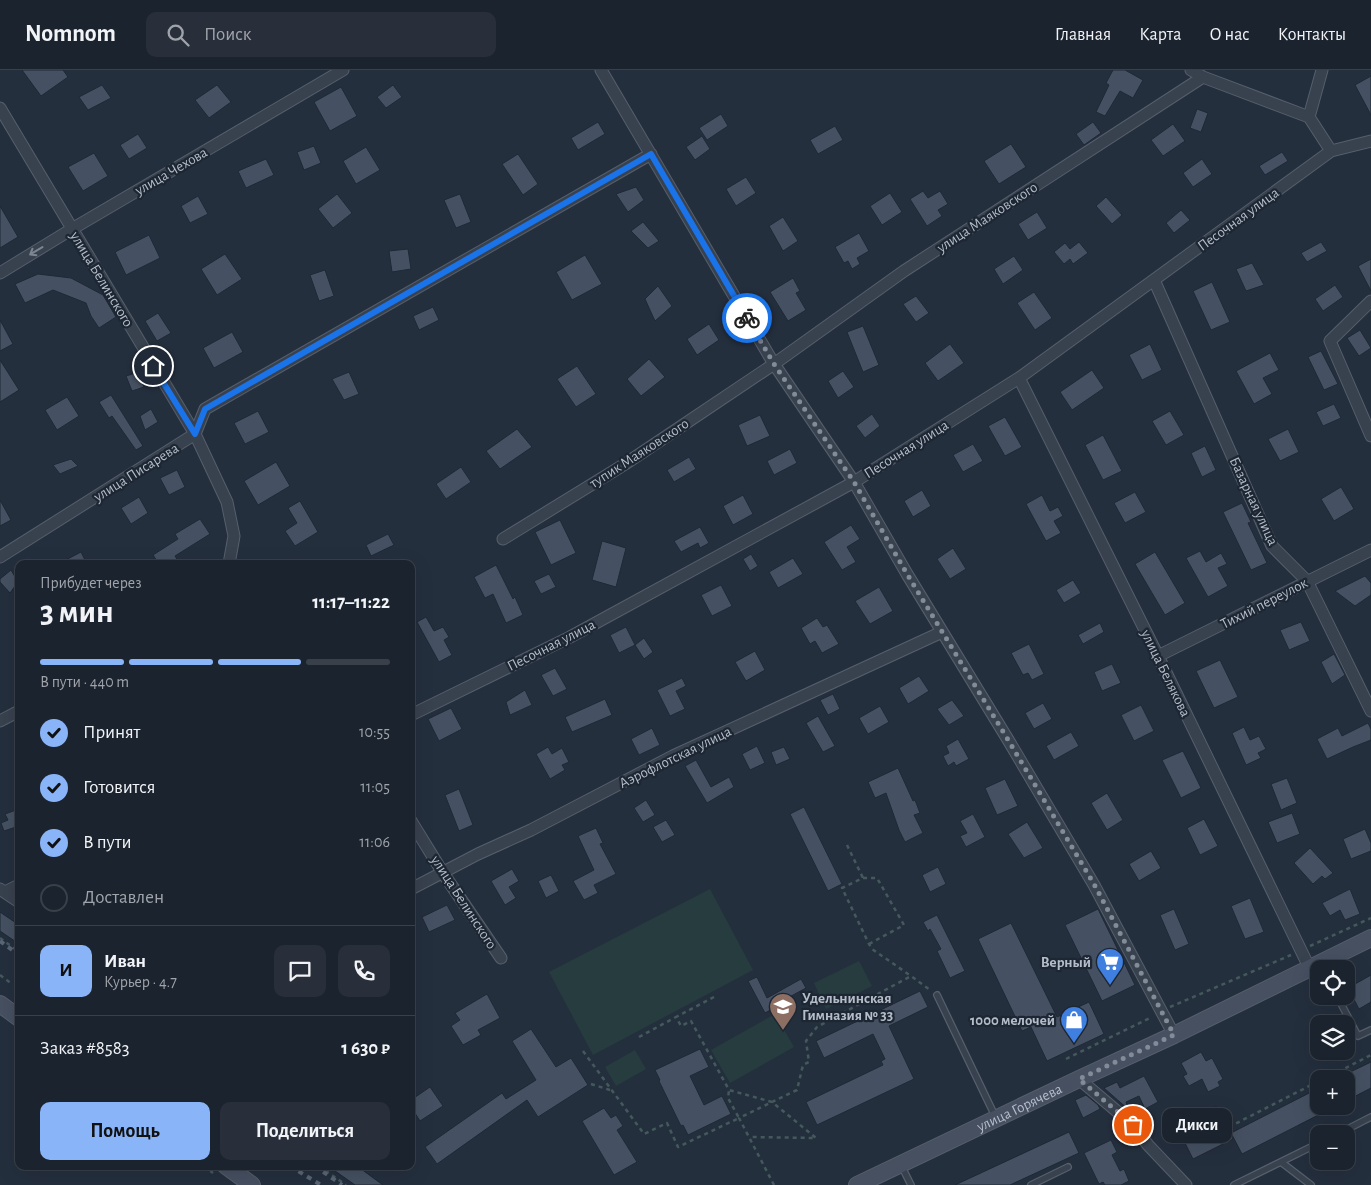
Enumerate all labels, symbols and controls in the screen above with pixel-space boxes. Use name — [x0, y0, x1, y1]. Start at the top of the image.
search box — [146, 12, 496, 57]
icon: search — [164, 21, 192, 49]
text: Nomnom — [25, 22, 116, 46]
text: Поиск — [204, 25, 251, 44]
text: Главная — [1055, 26, 1111, 44]
text: Карта — [1139, 26, 1181, 44]
text: О нас — [1209, 26, 1250, 44]
text: Контакты — [1278, 26, 1346, 44]
street label: улица Чехова — [132, 145, 210, 199]
street label: улица Маяковского — [934, 179, 1040, 256]
street label: Песочная улица — [1195, 185, 1282, 254]
street label: улица Белинского — [67, 228, 136, 329]
one-way arrow — [29, 246, 43, 256]
courier — [722, 293, 772, 343]
icon: bike — [733, 304, 761, 332]
pin — [132, 345, 174, 387]
icon: home — [139, 352, 167, 380]
street label: тупик Маяковского — [586, 416, 692, 492]
street label: Песочная улица — [861, 417, 951, 481]
street label: улица Писарева — [90, 440, 181, 505]
street label: Базарная улица — [1227, 455, 1281, 548]
text: Прибудет через — [40, 575, 142, 591]
street label: Тихий переулок — [1218, 575, 1310, 632]
text: 11:17–11:22 — [312, 593, 390, 612]
text: 3 мин — [40, 596, 114, 628]
street label: Песочная улица — [505, 617, 598, 674]
street label: улица Белякова — [1138, 626, 1193, 719]
text: В пути · 440 m — [40, 674, 129, 690]
icon: check — [40, 719, 68, 747]
text: Принят — [83, 723, 140, 742]
text: 10:55 — [359, 724, 390, 740]
street label: Аэрофлотская улица — [617, 724, 734, 791]
icon: check — [40, 774, 68, 802]
text: Готовится — [83, 778, 156, 797]
text: 11:05 — [360, 779, 390, 795]
icon: check — [40, 829, 68, 857]
text: В пути — [83, 833, 132, 852]
text: 11:06 — [359, 834, 390, 850]
street label: улица Белинского — [427, 852, 499, 952]
text: Доставлен — [83, 888, 164, 907]
button: chat — [274, 945, 326, 997]
button: phone — [338, 945, 390, 997]
supermarket icon: Верный — [1095, 947, 1125, 986]
text: Иван — [104, 952, 146, 971]
place label: Верный — [1041, 955, 1091, 970]
map controls — [1310, 960, 1355, 1170]
button: locate — [1310, 960, 1355, 1005]
text: И — [59, 961, 73, 980]
text: Курьер · 4.7 — [104, 974, 177, 990]
place label: Удельнинская Гимназия № 33 — [802, 991, 893, 1023]
school or university icon: Удельнинская Гимназия № 33 — [768, 992, 798, 1031]
shop icon: 1000 мелочей — [1059, 1005, 1089, 1044]
place label: 1000 мелочей — [970, 1013, 1055, 1028]
button: layers — [1310, 1015, 1355, 1060]
text: Заказ #8583 — [40, 1039, 130, 1058]
text: 1 630 ₽ — [341, 1039, 390, 1058]
button: + — [1310, 1070, 1355, 1115]
street label: улица Горячева — [974, 1081, 1065, 1135]
button: Помощь — [40, 1102, 210, 1160]
button: Поделиться — [220, 1102, 390, 1160]
pin — [1112, 1104, 1154, 1146]
callout: Дикси — [1163, 1108, 1233, 1142]
icon: bag — [1119, 1111, 1147, 1139]
text: Дикси — [1176, 1117, 1218, 1133]
button: − — [1310, 1125, 1355, 1170]

